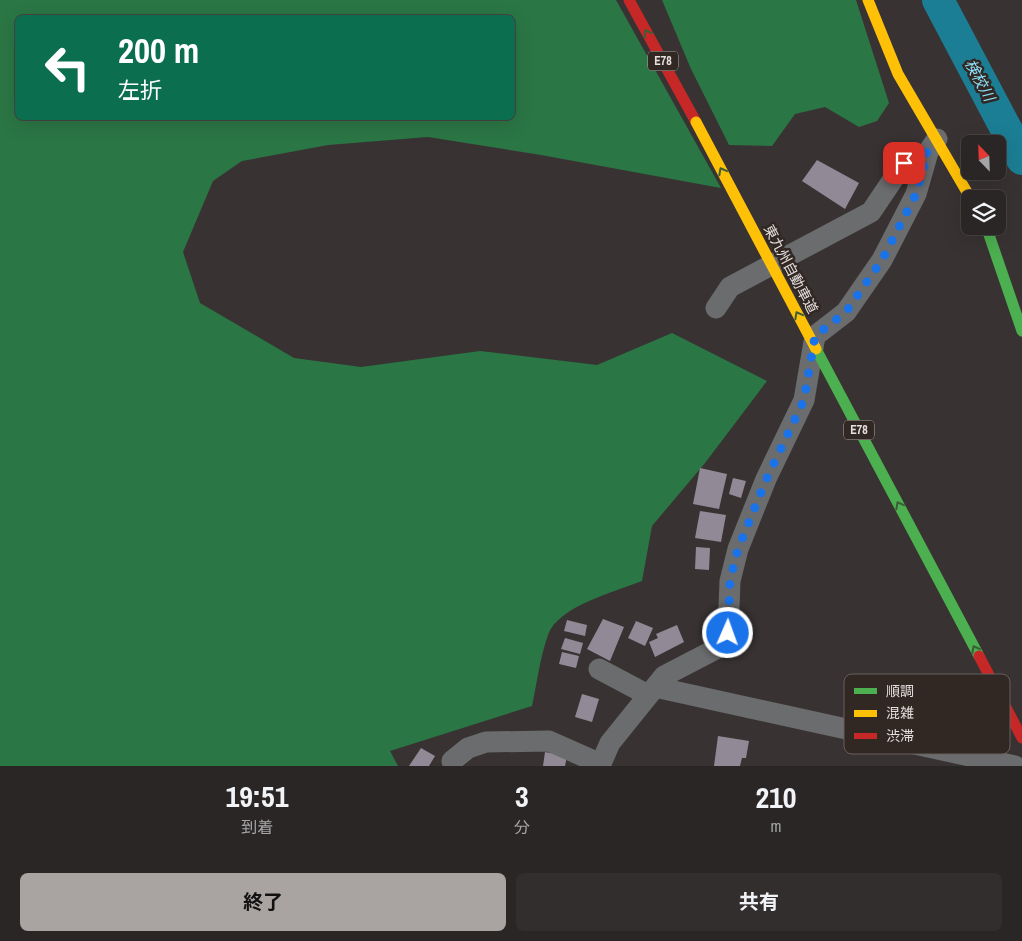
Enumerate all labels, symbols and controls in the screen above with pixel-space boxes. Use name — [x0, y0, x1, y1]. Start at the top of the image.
text: 200 m — [118, 27, 199, 74]
one-way arrow — [644, 29, 654, 38]
icon: left — [35, 35, 100, 100]
road number: E78 — [648, 51, 678, 70]
water label: 検校川 — [960, 55, 1001, 107]
text: 左折 — [118, 75, 162, 105]
north arrow — [961, 135, 1006, 180]
map controls — [961, 135, 1006, 235]
pin — [883, 142, 925, 184]
icon: arrive — [890, 149, 918, 177]
one-way arrow — [718, 168, 728, 177]
button: layers — [961, 190, 1006, 235]
street label: 東九州自動車道 — [760, 222, 822, 316]
one-way arrow — [794, 311, 804, 320]
road number: E78 — [844, 420, 874, 440]
one-way arrow — [895, 501, 905, 510]
position arrow — [701, 606, 753, 658]
one-way arrow — [971, 645, 981, 654]
legend — [844, 674, 1010, 754]
text: 順調 — [886, 682, 914, 700]
text: 混雑 — [886, 704, 914, 722]
text: 渋滞 — [886, 727, 914, 745]
text: 19:51 — [226, 776, 288, 816]
text: 3 — [515, 776, 529, 816]
text: 210 — [755, 777, 796, 817]
text: m — [770, 815, 781, 837]
text: 到着 — [241, 816, 273, 838]
text: 分 — [514, 816, 530, 838]
button: 終了 — [20, 873, 506, 931]
button: 共有 — [516, 873, 1002, 931]

